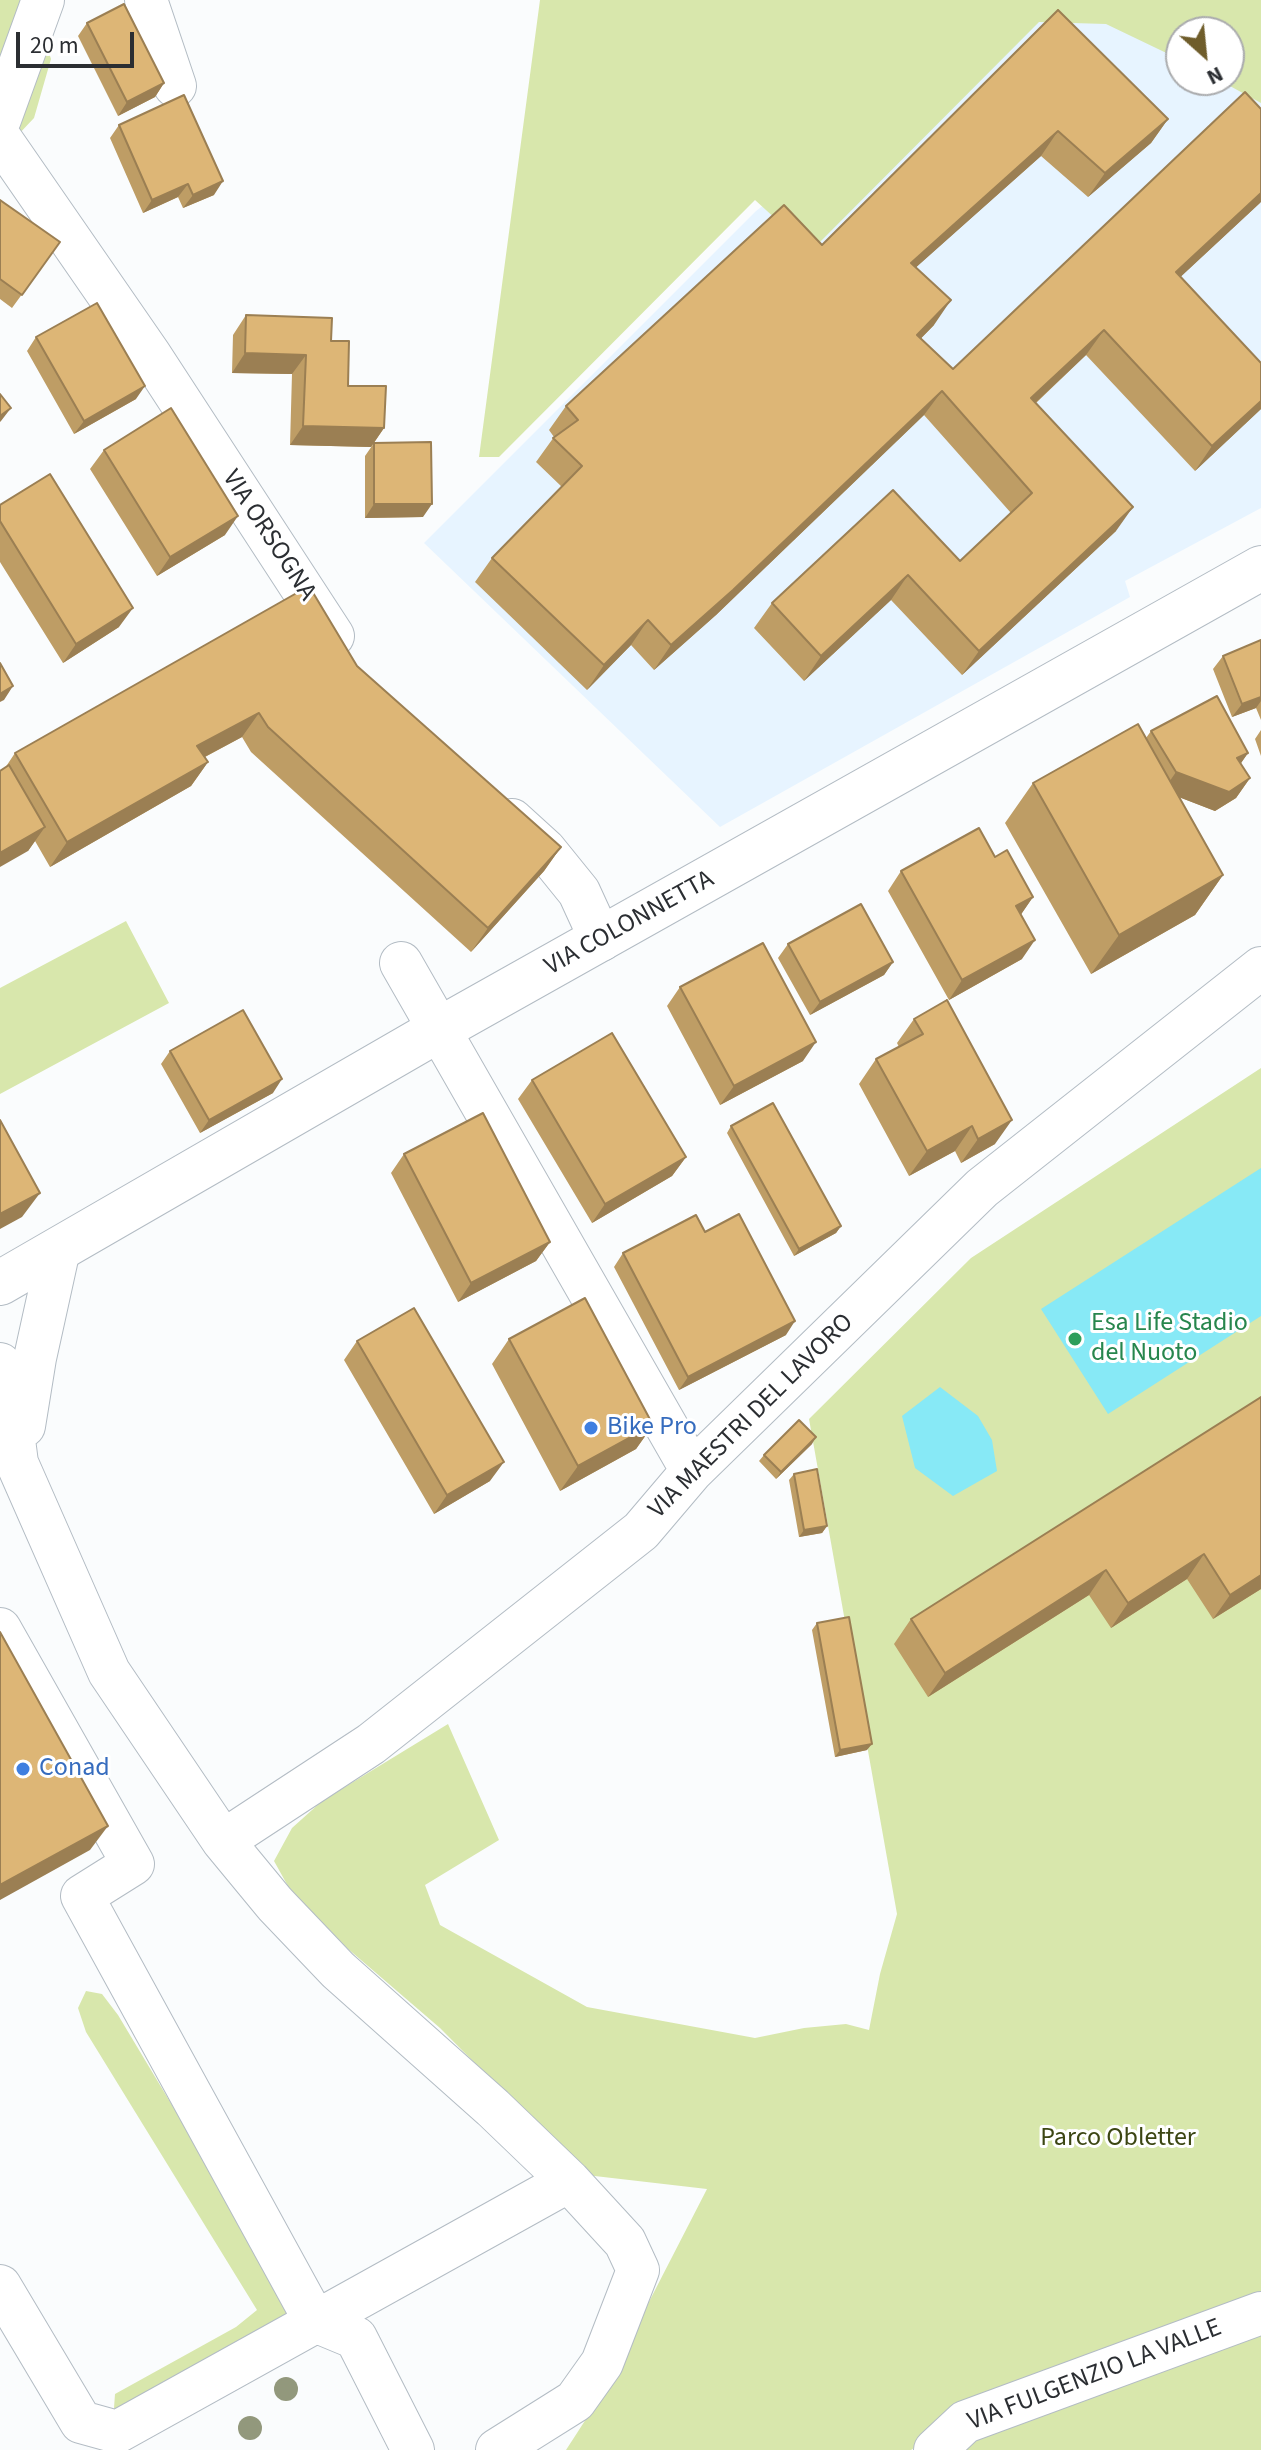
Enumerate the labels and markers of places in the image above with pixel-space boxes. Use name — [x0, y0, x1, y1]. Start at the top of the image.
place label: Esa Life Stadio del Nuoto — [1091, 1308, 1248, 1370]
marker: Esa Life Stadio del Nuoto — [1066, 1330, 1084, 1348]
place label: Bike Pro — [607, 1412, 697, 1444]
marker: Bike Pro — [582, 1419, 600, 1437]
place label: Conad — [39, 1753, 110, 1785]
marker: Conad — [14, 1760, 32, 1778]

